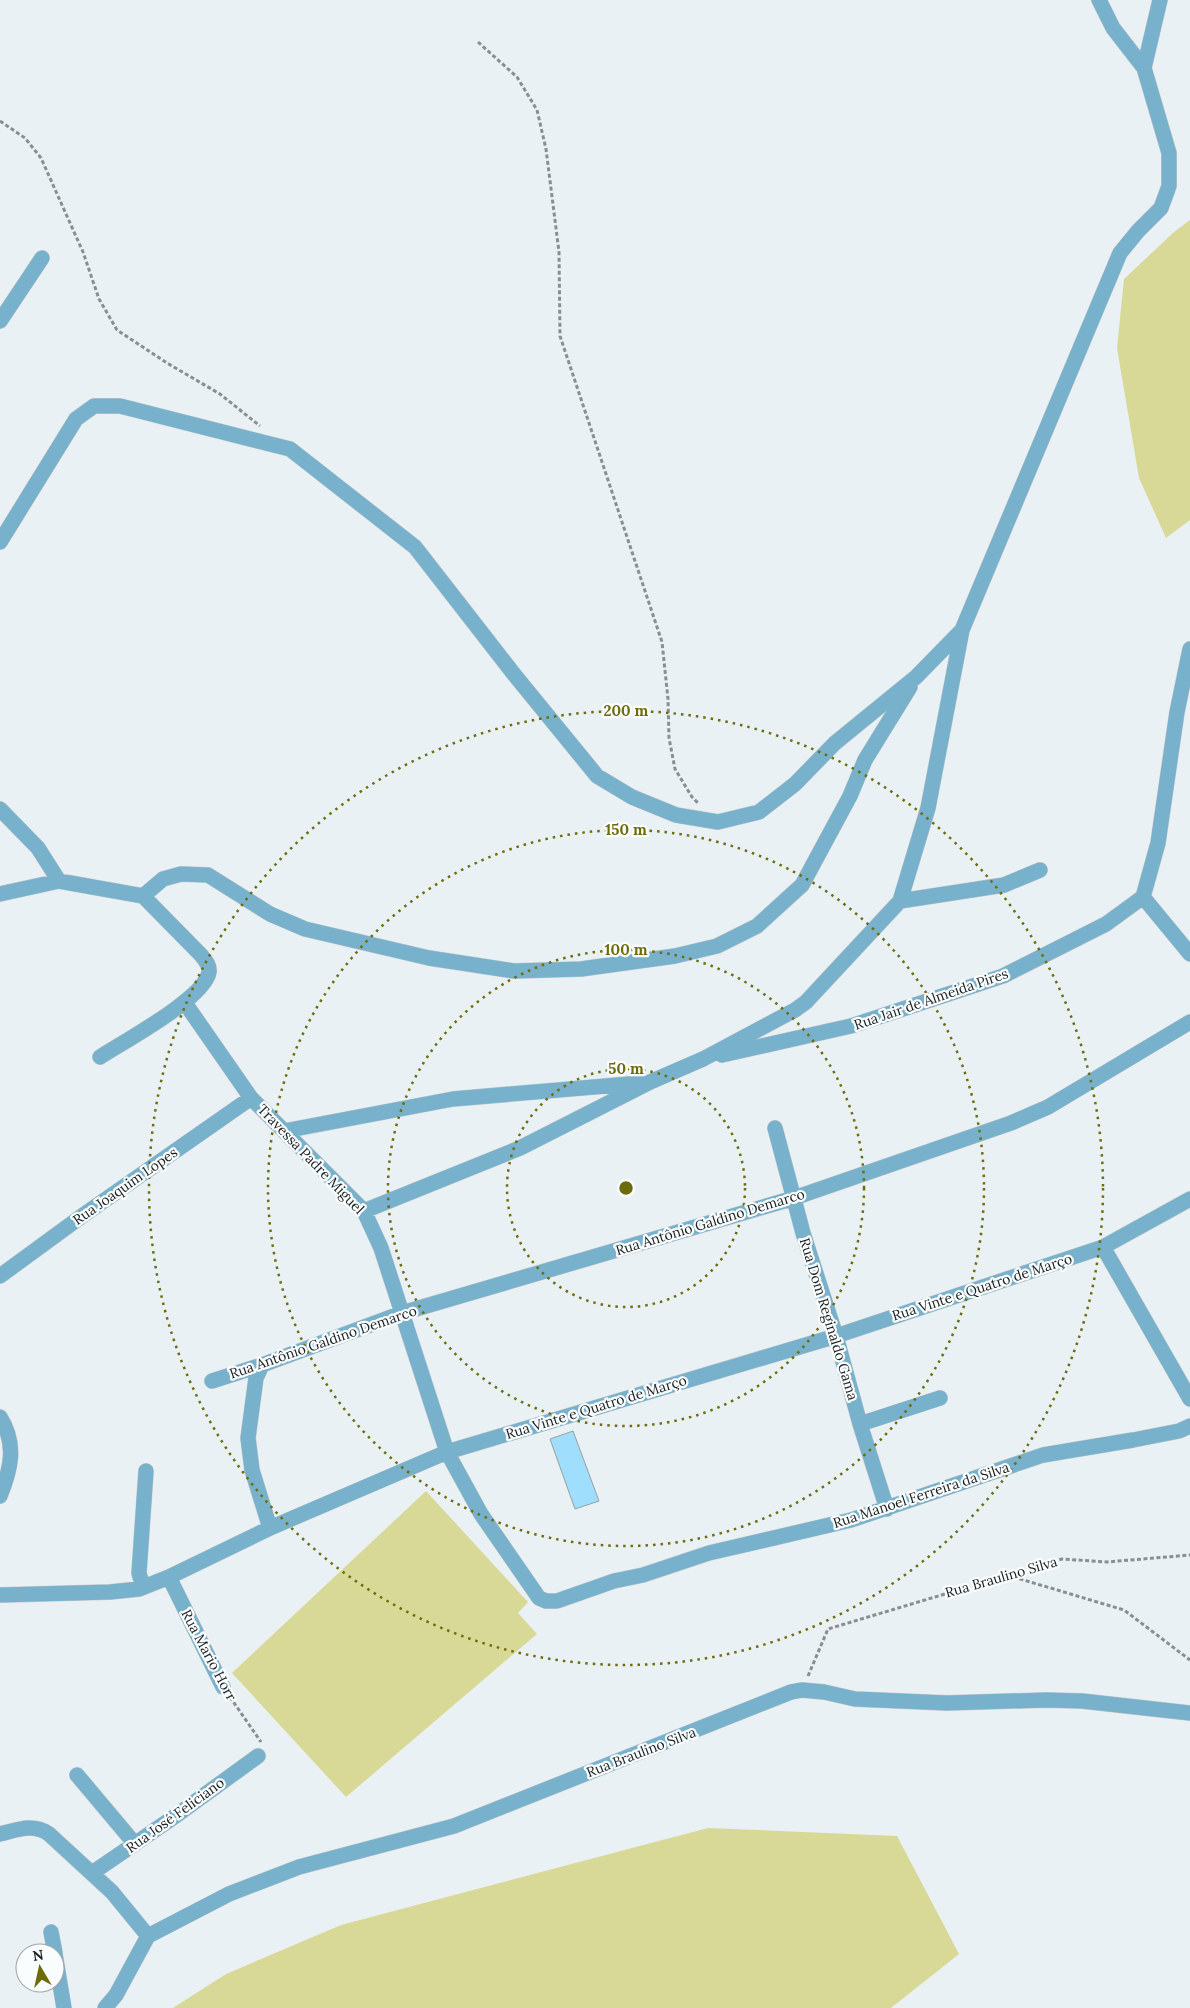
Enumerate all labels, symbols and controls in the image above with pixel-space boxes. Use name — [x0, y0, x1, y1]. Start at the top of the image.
text: 200 m — [604, 701, 649, 720]
text: 150 m — [605, 820, 647, 839]
text: 100 m — [605, 940, 648, 959]
street label: Rua Jair de Almeida Pires — [852, 964, 1010, 1034]
text: 50 m — [608, 1059, 644, 1078]
street label: Travessa Padre Miguel — [254, 1100, 368, 1218]
street label: Rua Joaquim Lopes — [69, 1143, 181, 1229]
centre of rings — [617, 1179, 635, 1197]
street label: Rua Antônio Galdino Demarco — [613, 1185, 807, 1259]
street label: Rua Dom Reginaldo Gama — [796, 1236, 862, 1402]
street label: Rua Vinte e Quatro de Março — [890, 1249, 1074, 1325]
street label: Rua Antônio Galdino Demarco — [227, 1301, 419, 1383]
street label: Rua Vinte e Quatro de Março — [503, 1371, 689, 1443]
street label: Rua Manoel Ferreira da Silva — [831, 1458, 1011, 1532]
street label: Rua Braulino Silva — [943, 1552, 1059, 1602]
street label: Rua Mario Horr — [177, 1606, 241, 1704]
street label: Rua Braulino Silva — [584, 1723, 698, 1781]
street label: Rua José Feliciano — [122, 1773, 228, 1857]
north arrow — [15, 1943, 65, 1993]
text: N — [31, 1945, 45, 1965]

